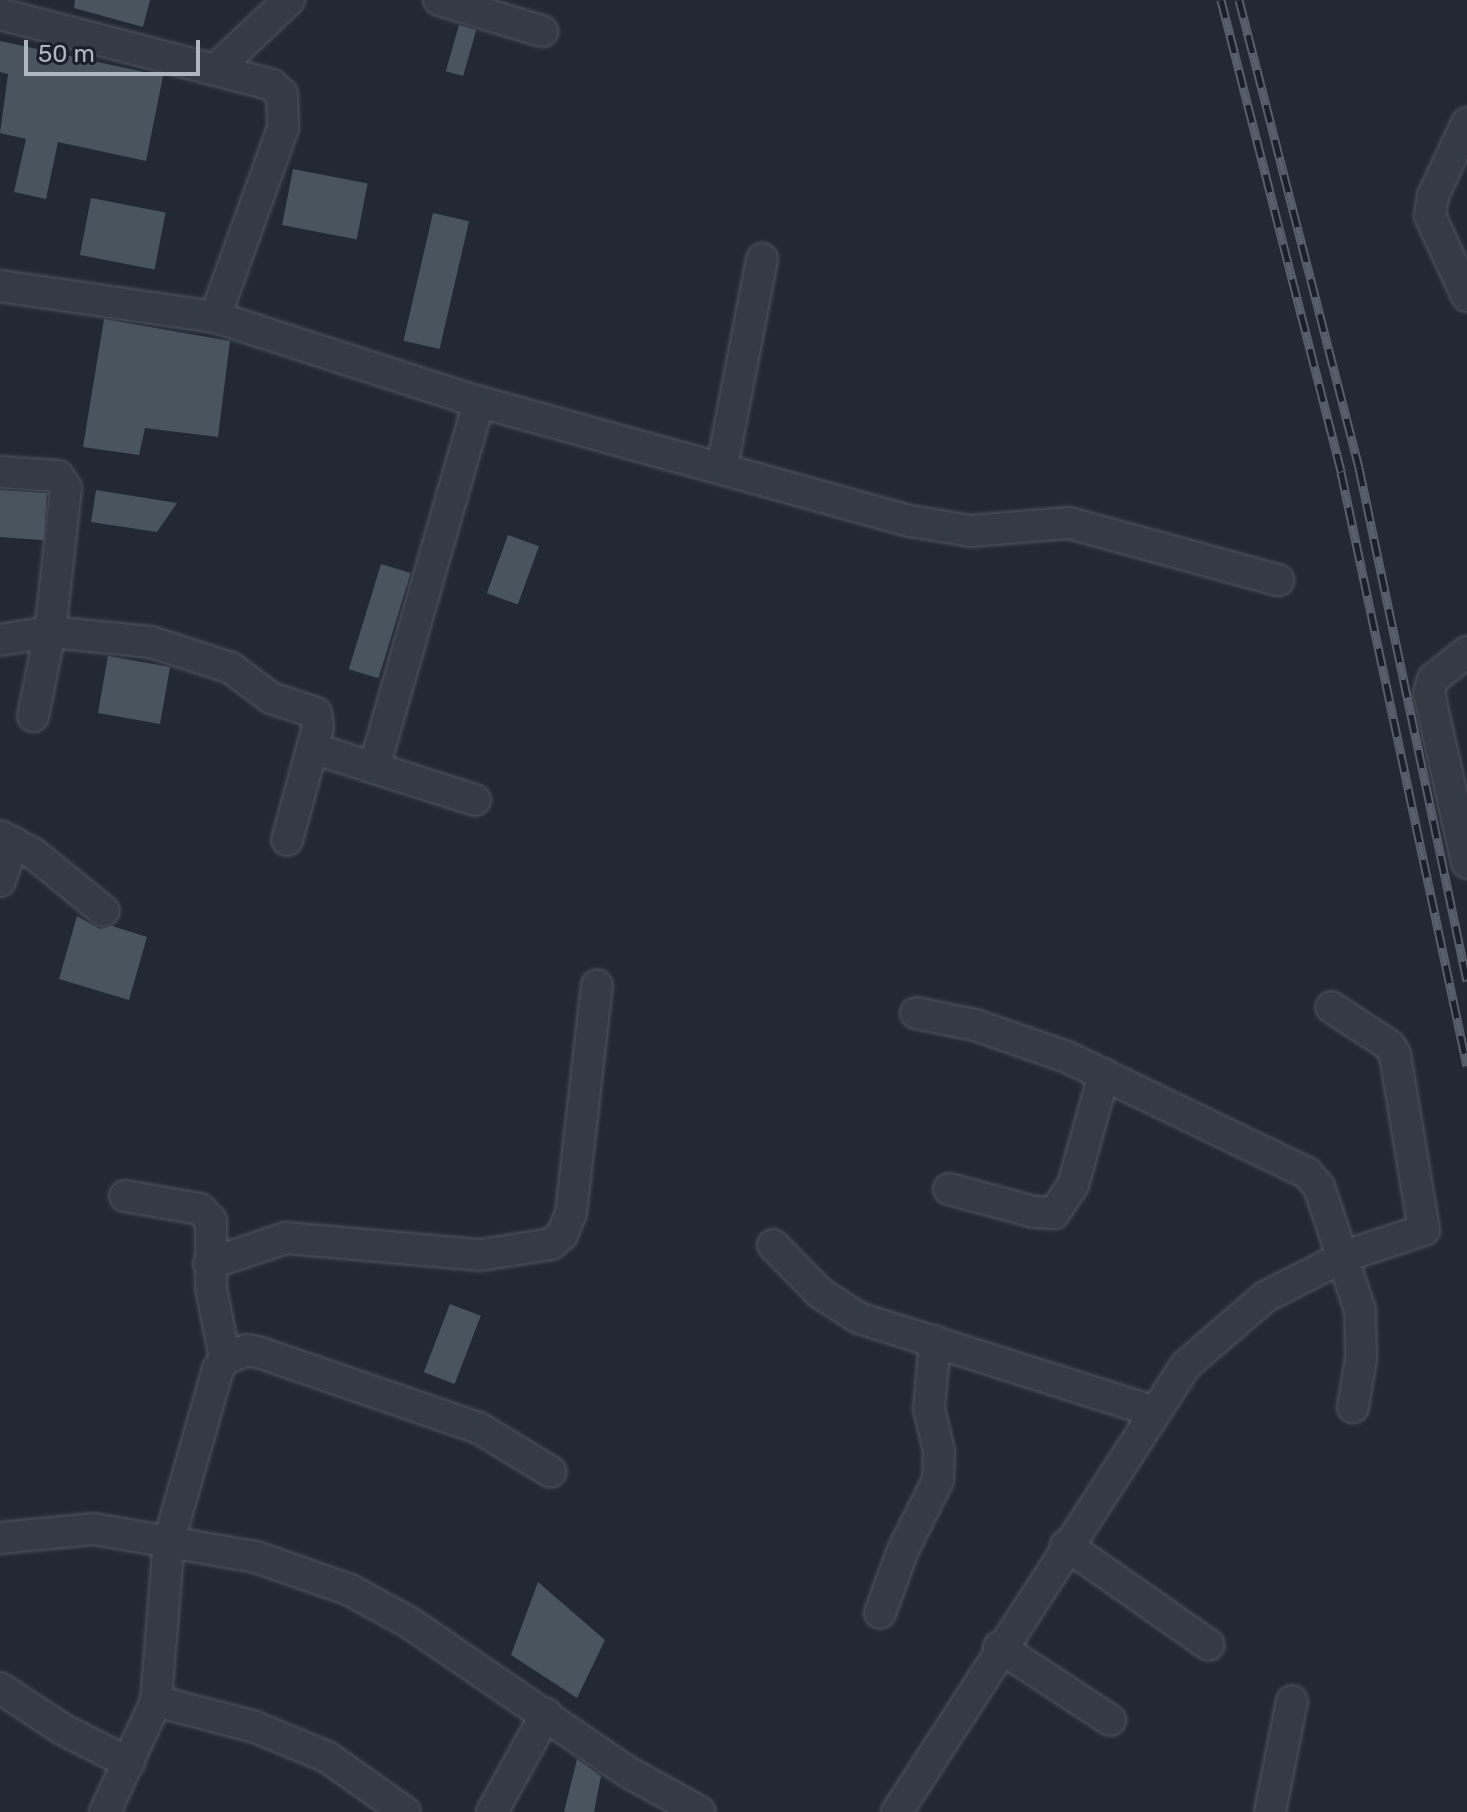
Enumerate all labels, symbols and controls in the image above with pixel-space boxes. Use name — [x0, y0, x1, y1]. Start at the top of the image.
scale bar — [28, 24, 204, 74]
text: 50 m — [38, 40, 95, 68]

